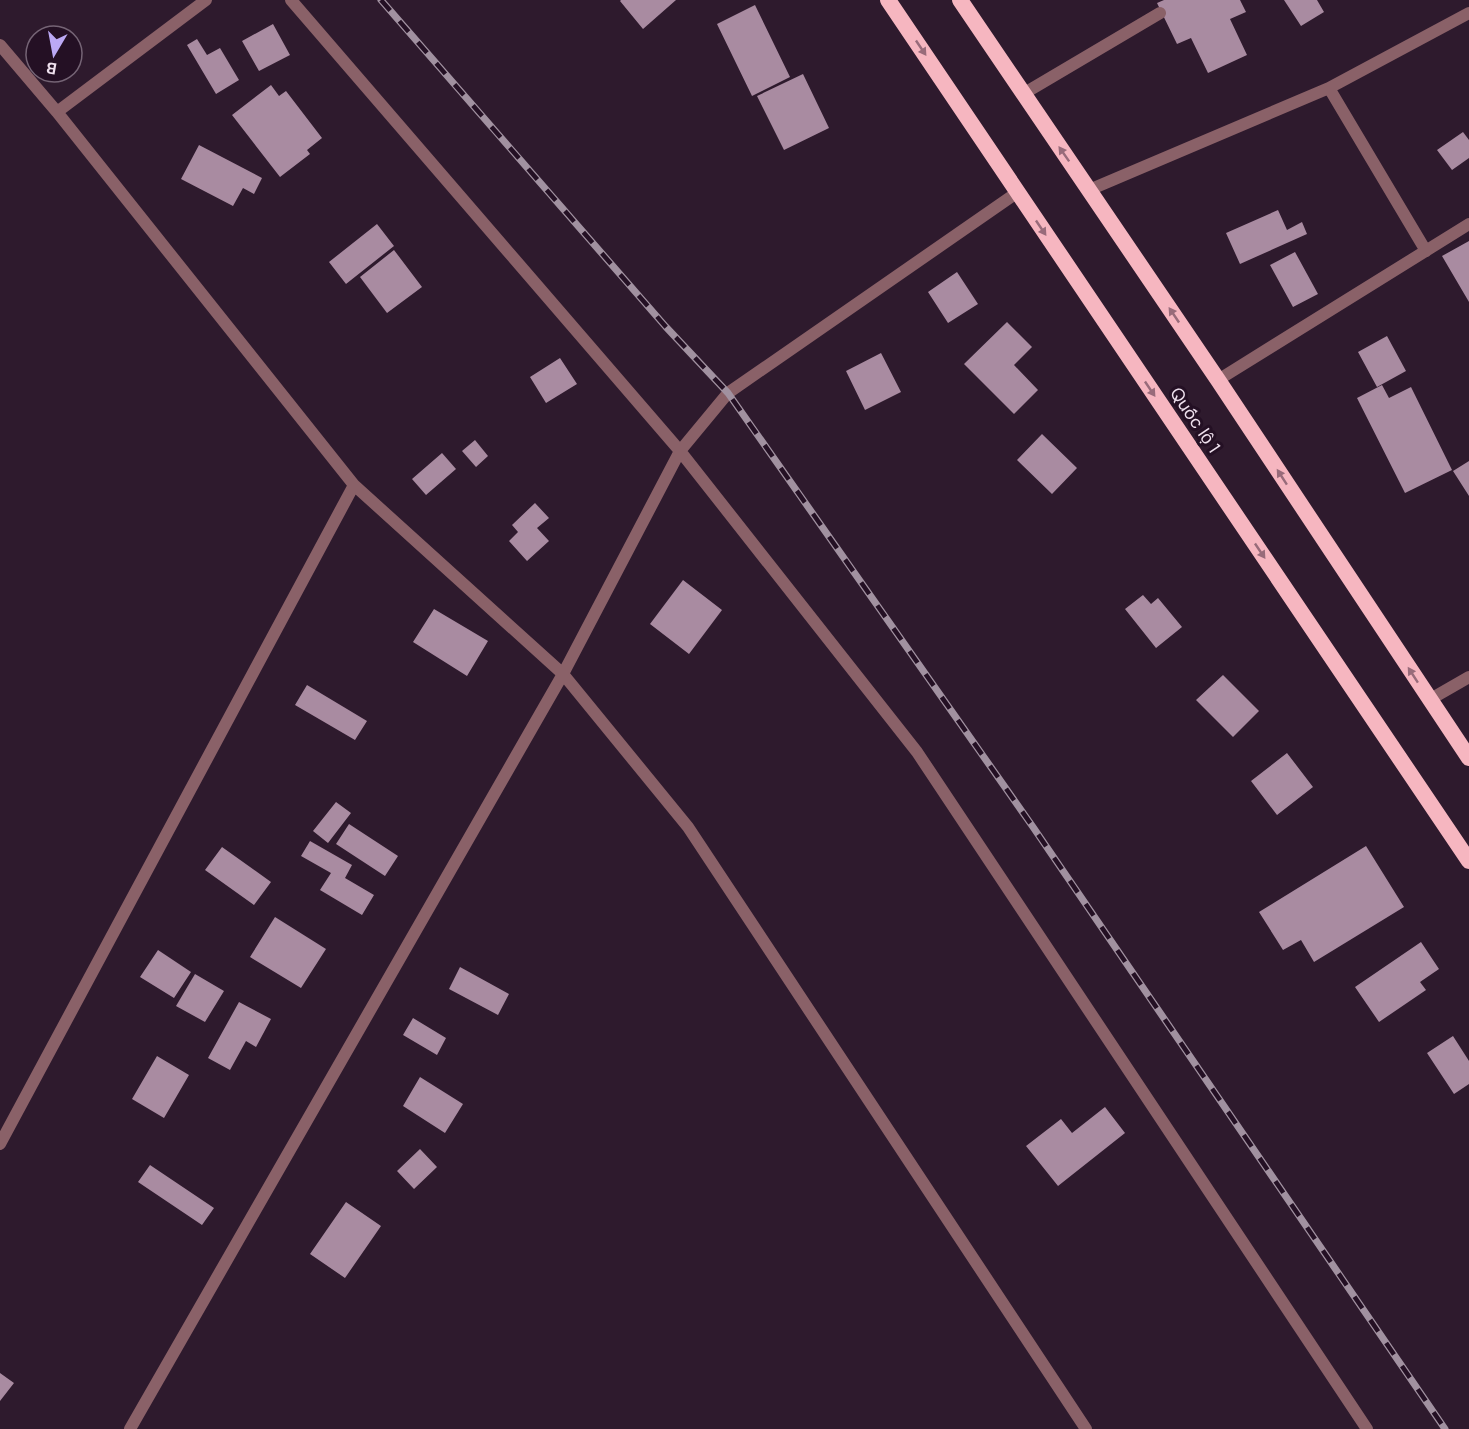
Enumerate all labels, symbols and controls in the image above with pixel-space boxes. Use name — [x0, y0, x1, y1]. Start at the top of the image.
north arrow — [24, 24, 84, 84]
one-way arrow — [915, 40, 926, 57]
text: B — [45, 57, 58, 80]
one-way arrow — [1059, 146, 1070, 162]
one-way arrow — [1035, 219, 1047, 235]
one-way arrow — [1169, 307, 1180, 323]
one-way arrow — [1145, 381, 1156, 397]
street label: Quốc lộ 1 — [1164, 382, 1226, 458]
one-way arrow — [1276, 470, 1288, 486]
one-way arrow — [1254, 543, 1265, 559]
one-way arrow — [1408, 667, 1419, 683]

